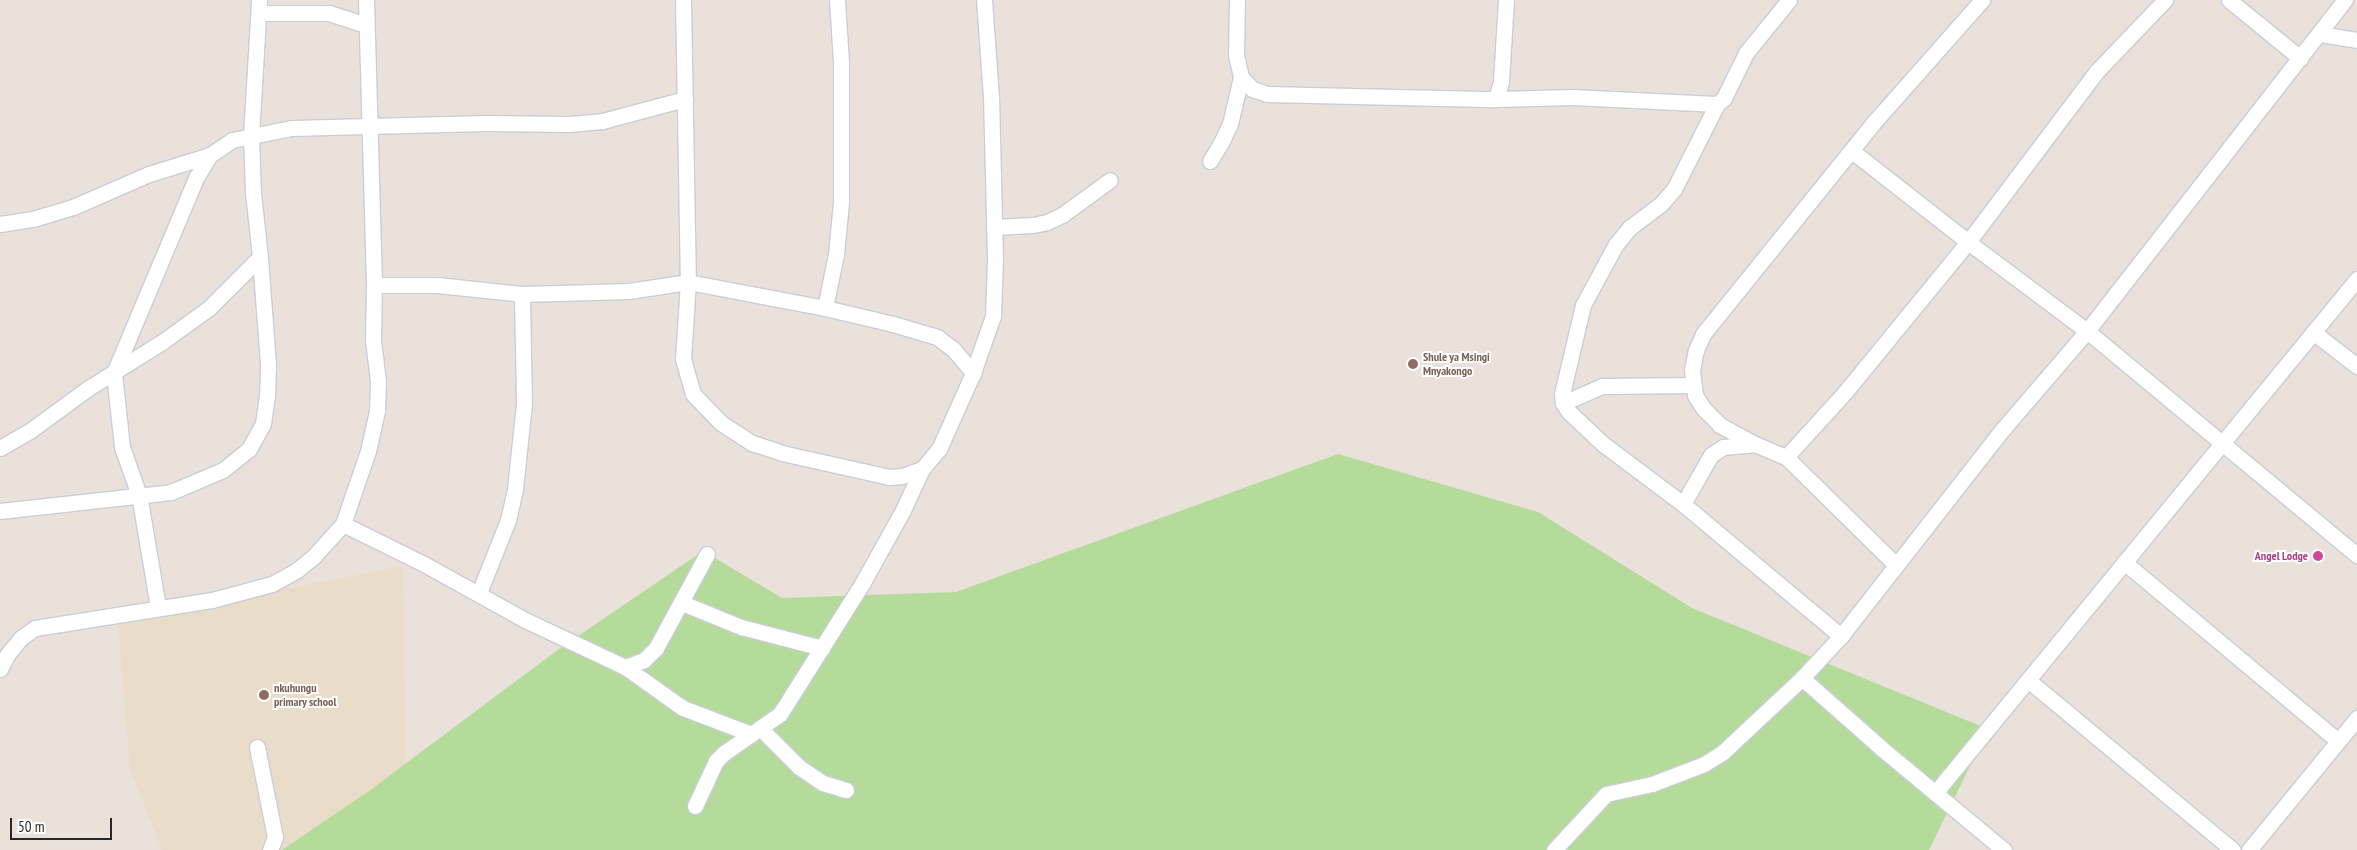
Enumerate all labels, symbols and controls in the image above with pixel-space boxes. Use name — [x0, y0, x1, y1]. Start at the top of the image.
place label: Shule ya Msingi Mnyakongo — [1423, 350, 1490, 378]
marker: Shule ya Msingi Mnyakongo — [1407, 358, 1419, 370]
place label: Angel Lodge — [2255, 549, 2308, 563]
marker: Angel Lodge — [2312, 550, 2324, 562]
place label: nkuhungu primary school — [274, 681, 337, 709]
marker: nkuhungu primary school — [258, 689, 270, 701]
scale bar — [12, 808, 115, 840]
text: 50 m — [18, 817, 44, 836]

